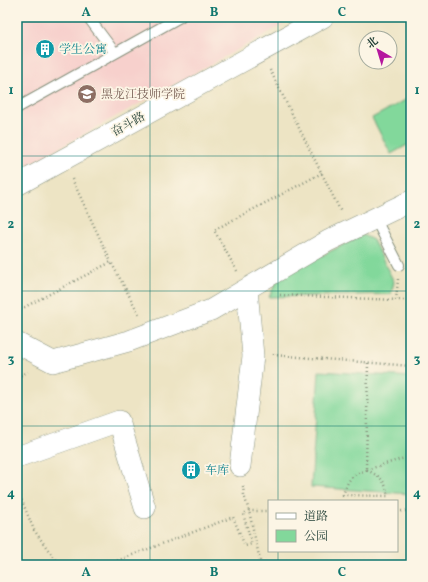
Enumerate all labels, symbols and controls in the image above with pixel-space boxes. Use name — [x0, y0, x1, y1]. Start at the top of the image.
text: A — [81, 4, 91, 22]
text: B — [210, 4, 219, 22]
text: C — [338, 4, 346, 22]
north arrow — [358, 30, 398, 70]
text: 北 — [364, 34, 382, 53]
building icon: 学生公寓 — [34, 38, 56, 60]
place label: 学生公寓 — [59, 42, 107, 58]
text: 1 — [8, 82, 14, 100]
text: 1 — [414, 82, 420, 100]
school or university icon: 黑龙江技师学院 — [76, 83, 98, 105]
place label: 黑龙江技师学院 — [101, 87, 185, 103]
street label: 奋斗路 — [109, 109, 148, 141]
text: 2 — [8, 216, 15, 234]
text: 2 — [414, 216, 421, 234]
text: 3 — [8, 351, 15, 369]
text: 3 — [414, 351, 421, 369]
building icon: 车库 — [180, 459, 202, 481]
place label: 车库 — [205, 463, 229, 479]
text: 4 — [7, 485, 15, 503]
text: 4 — [413, 485, 421, 503]
legend — [268, 500, 398, 552]
text: 道路 — [304, 509, 328, 525]
text: 公园 — [304, 529, 328, 545]
text: A — [81, 564, 91, 582]
text: B — [210, 564, 219, 582]
text: C — [338, 564, 346, 582]

